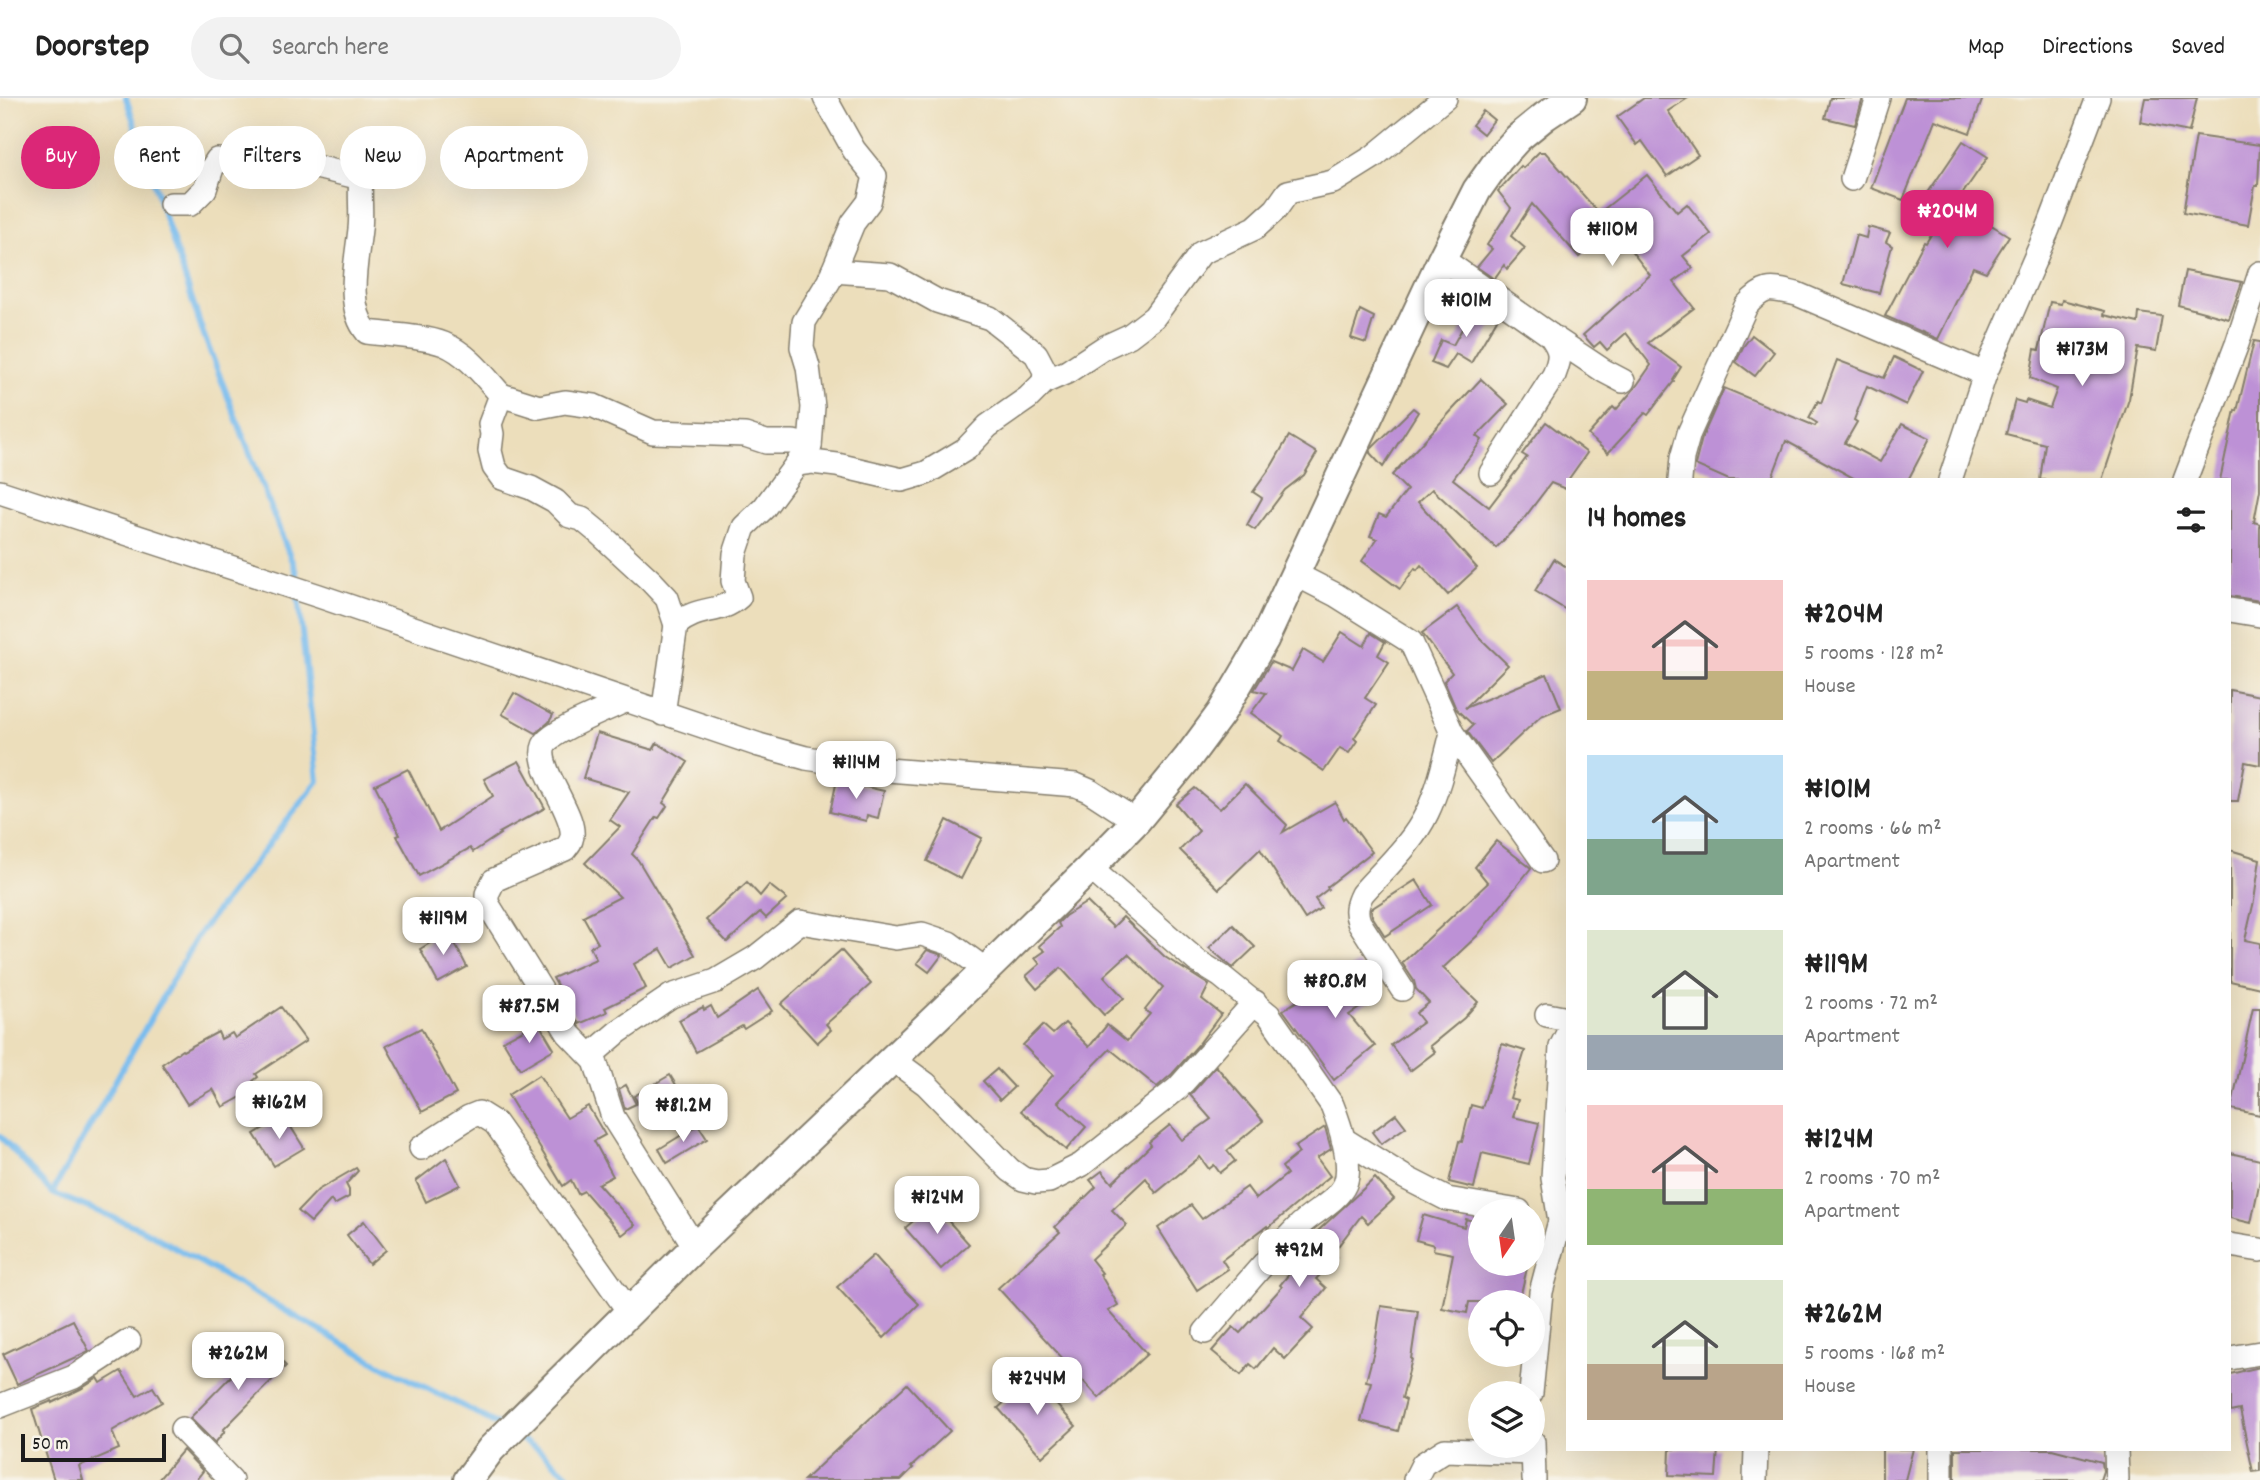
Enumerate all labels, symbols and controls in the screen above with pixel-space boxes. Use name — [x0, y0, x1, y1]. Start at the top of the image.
search box — [191, 17, 681, 80]
text: Doorstep — [35, 25, 149, 72]
icon: search — [215, 29, 253, 67]
text: Search here — [271, 30, 389, 67]
text: Map — [1968, 31, 2004, 65]
text: Directions — [2042, 31, 2133, 65]
text: Saved — [2171, 31, 2225, 65]
chip: Buy — [21, 126, 100, 189]
chip: Rent — [114, 126, 205, 189]
chip: Filters — [219, 126, 326, 189]
chip: New — [340, 126, 426, 189]
chip: Apartment — [440, 126, 588, 189]
pin: ₦204M — [1898, 190, 1996, 250]
text: ₦204M — [1917, 196, 1977, 229]
pin: ₦110M — [1563, 208, 1661, 268]
text: ₦110M — [1586, 214, 1638, 247]
pin: ₦101M — [1417, 280, 1515, 339]
text: ₦101M — [1440, 285, 1492, 318]
pin: ₦173M — [2033, 328, 2131, 388]
text: ₦173M — [2056, 334, 2108, 367]
text: 14 homes — [1587, 499, 1686, 542]
icon: filters — [2172, 501, 2210, 539]
text: ₦204M — [1804, 595, 1883, 638]
icon: home — [1643, 608, 1727, 692]
text: 5 rooms · 128 m² — [1804, 638, 1944, 671]
text: House — [1804, 671, 1856, 704]
pin: ₦114M — [807, 742, 905, 801]
text: ₦114M — [832, 747, 880, 780]
text: ₦101M — [1804, 770, 1871, 813]
icon: home — [1643, 783, 1727, 867]
text: 2 rooms · 66 m² — [1804, 813, 1942, 846]
text: Apartment — [1804, 846, 1900, 879]
pin: ₦119M — [394, 898, 492, 957]
text: ₦119M — [418, 903, 468, 936]
text: ₦119M — [1804, 945, 1868, 988]
icon: home — [1643, 958, 1727, 1042]
pin: ₦80.8M — [1278, 960, 1392, 1020]
text: ₦80.8M — [1303, 966, 1367, 999]
pin: ₦87.5M — [472, 986, 586, 1045]
text: 2 rooms · 72 m² — [1804, 988, 1938, 1021]
text: ₦87.5M — [498, 991, 560, 1024]
text: Apartment — [1804, 1021, 1900, 1054]
pin: ₦162M — [230, 1082, 328, 1141]
pin: ₦81.2M — [626, 1084, 740, 1144]
text: ₦162M — [252, 1087, 306, 1120]
text: ₦81.2M — [655, 1090, 711, 1123]
text: ₦124M — [1804, 1120, 1873, 1163]
icon: home — [1643, 1133, 1727, 1217]
text: 2 rooms · 70 m² — [1804, 1163, 1940, 1196]
pin: ₦124M — [888, 1176, 986, 1236]
text: ₦124M — [910, 1182, 964, 1215]
text: Apartment — [1804, 1196, 1900, 1229]
north arrow — [1468, 1199, 1545, 1276]
map controls — [1468, 1199, 1545, 1458]
pin: ₦92M — [1258, 1230, 1340, 1289]
text: ₦92M — [1274, 1235, 1324, 1268]
button: locate — [1468, 1290, 1545, 1367]
text: ₦262M — [1804, 1295, 1882, 1338]
icon: home — [1643, 1308, 1727, 1392]
pin: ₦262M — [189, 1332, 287, 1392]
text: ₦262M — [208, 1338, 268, 1371]
text: 5 rooms · 168 m² — [1804, 1338, 1945, 1371]
pin: ₦244M — [988, 1358, 1086, 1417]
text: ₦244M — [1008, 1363, 1066, 1396]
text: House — [1804, 1371, 1856, 1404]
button: layers — [1468, 1381, 1545, 1458]
scale bar — [21, 1431, 166, 1463]
text: 50 m — [32, 1432, 69, 1459]

